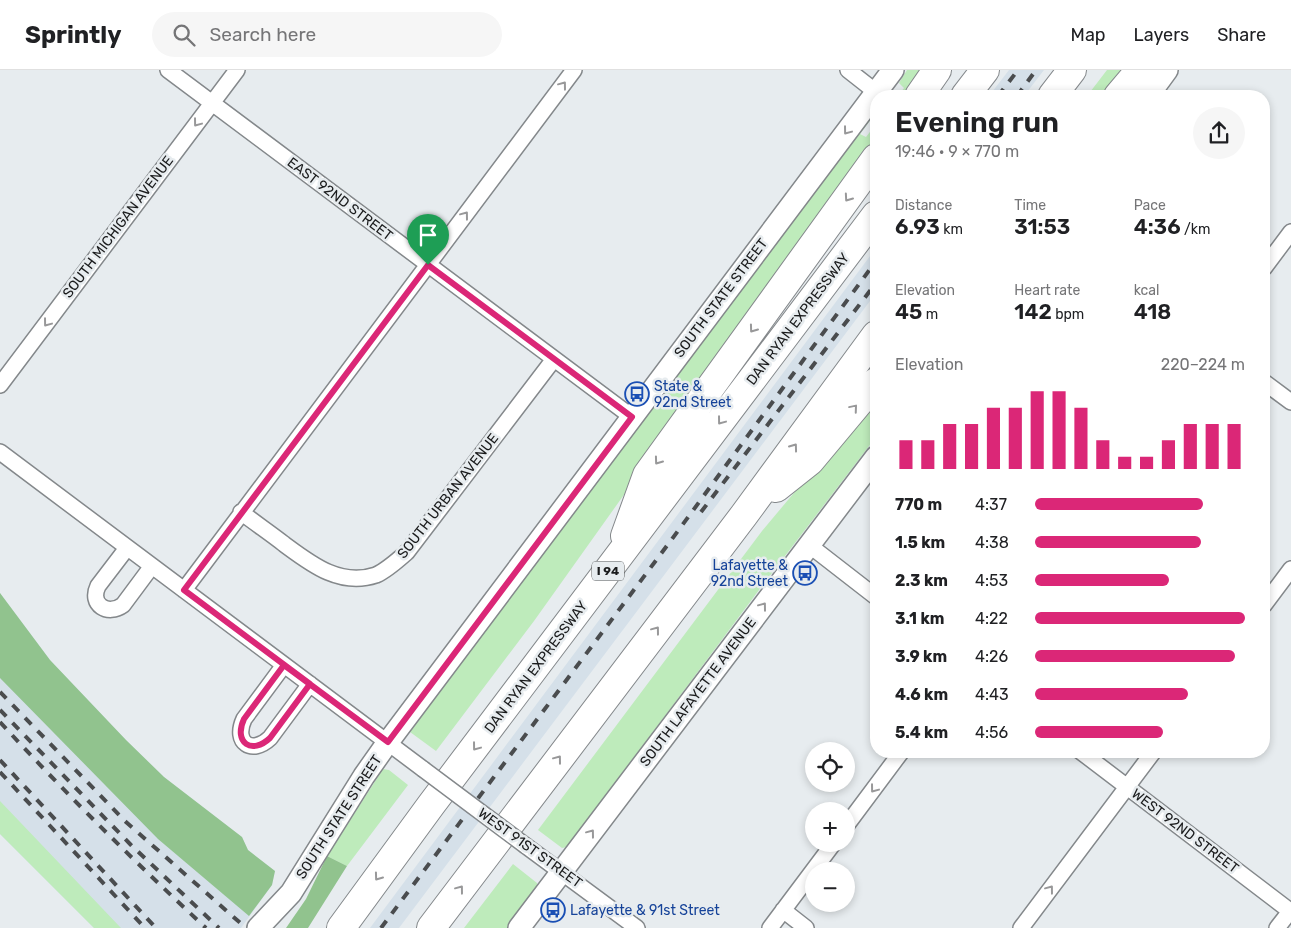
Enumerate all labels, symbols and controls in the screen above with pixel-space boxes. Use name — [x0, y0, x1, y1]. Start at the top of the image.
search box — [152, 12, 502, 57]
text: Sprintly — [25, 21, 122, 49]
icon: search — [170, 21, 198, 49]
text: Search here — [210, 23, 316, 46]
text: Map — [1071, 24, 1106, 46]
text: Layers — [1134, 24, 1189, 46]
text: Share — [1217, 24, 1266, 46]
one-way arrow — [557, 81, 566, 91]
text: Evening run — [895, 106, 1059, 139]
button: share — [1193, 107, 1245, 159]
one-way arrow — [194, 117, 203, 127]
one-way arrow — [844, 125, 853, 135]
text: 19:46 · 9 × 770 m — [895, 142, 1019, 161]
street label: SOUTH MICHIGAN AVENUE — [59, 153, 177, 301]
street label: EAST 92ND STREET — [284, 154, 396, 244]
one-way arrow — [845, 192, 854, 201]
text: Distance — [895, 197, 952, 214]
text: Time — [1014, 197, 1046, 214]
text: Pace — [1134, 197, 1166, 214]
one-way arrow — [459, 211, 468, 221]
pin — [407, 214, 449, 265]
text: 6.93 — [895, 214, 940, 239]
text: 31:53 — [1014, 214, 1070, 239]
text: 4:36 — [1134, 214, 1181, 239]
icon: arrive — [414, 221, 442, 249]
text: km — [940, 221, 963, 238]
text: /km — [1181, 221, 1210, 238]
street label: SOUTH STATE STREET — [671, 235, 771, 361]
street label: DAN RYAN EXPRESSWAY — [743, 250, 853, 388]
text: Elevation — [895, 282, 955, 299]
text: Heart rate — [1014, 282, 1080, 299]
text: kcal — [1134, 282, 1159, 299]
text: 45 — [895, 299, 922, 324]
text: 142 — [1014, 299, 1052, 324]
text: 418 — [1134, 299, 1171, 324]
text: m — [922, 306, 938, 323]
text: bpm — [1052, 306, 1084, 323]
one-way arrow — [44, 317, 52, 326]
one-way arrow — [750, 323, 759, 333]
text: Elevation — [895, 355, 964, 374]
text: 220–224 m — [1161, 355, 1245, 374]
place label: State & 92nd Street — [654, 378, 732, 411]
bus stop icon: State & 92nd Street — [624, 381, 650, 407]
one-way arrow — [848, 405, 857, 414]
one-way arrow — [718, 415, 727, 425]
street label: SOUTH URBAN AVENUE — [394, 430, 502, 562]
one-way arrow — [788, 444, 796, 453]
one-way arrow — [655, 455, 663, 464]
text: 770 m — [895, 495, 942, 514]
text: 4:37 — [975, 495, 1007, 514]
text: 1.5 km — [895, 533, 945, 552]
text: 4:38 — [975, 533, 1009, 552]
place label: Lafayette & 92nd Street — [711, 557, 789, 590]
bus stop icon: Lafayette & 92nd Street — [792, 560, 818, 586]
road number: I 94 — [592, 562, 624, 581]
text: 2.3 km — [895, 571, 948, 590]
text: 4:53 — [975, 571, 1008, 590]
street label: DAN RYAN EXPRESSWAY — [481, 598, 591, 736]
one-way arrow — [758, 603, 766, 612]
text: 3.1 km — [895, 609, 944, 628]
text: 4:22 — [975, 609, 1008, 628]
street label: SOUTH LAFAYETTE AVENUE — [636, 614, 760, 770]
one-way arrow — [651, 627, 659, 636]
text: 3.9 km — [895, 647, 947, 666]
text: 4:26 — [975, 647, 1008, 666]
text: 4.6 km — [895, 685, 948, 704]
text: 4:43 — [975, 685, 1009, 704]
text: 5.4 km — [895, 723, 948, 742]
text: 4:56 — [975, 723, 1008, 742]
one-way arrow — [473, 741, 481, 750]
map controls — [805, 742, 855, 912]
button: locate — [805, 742, 855, 792]
street label: SOUTH STATE STREET — [293, 752, 385, 882]
one-way arrow — [552, 755, 561, 765]
one-way arrow — [871, 783, 880, 793]
street label: WEST 92ND STREET — [1128, 785, 1242, 877]
button: + — [805, 802, 855, 852]
street label: WEST 91ST STREET — [475, 805, 585, 891]
one-way arrow — [585, 829, 594, 838]
button: − — [805, 862, 855, 912]
one-way arrow — [375, 871, 384, 881]
one-way arrow — [454, 885, 463, 895]
one-way arrow — [1044, 885, 1053, 895]
bus stop icon: Lafayette & 91st Street — [540, 897, 566, 923]
place label: Lafayette & 91st Street — [570, 902, 720, 919]

